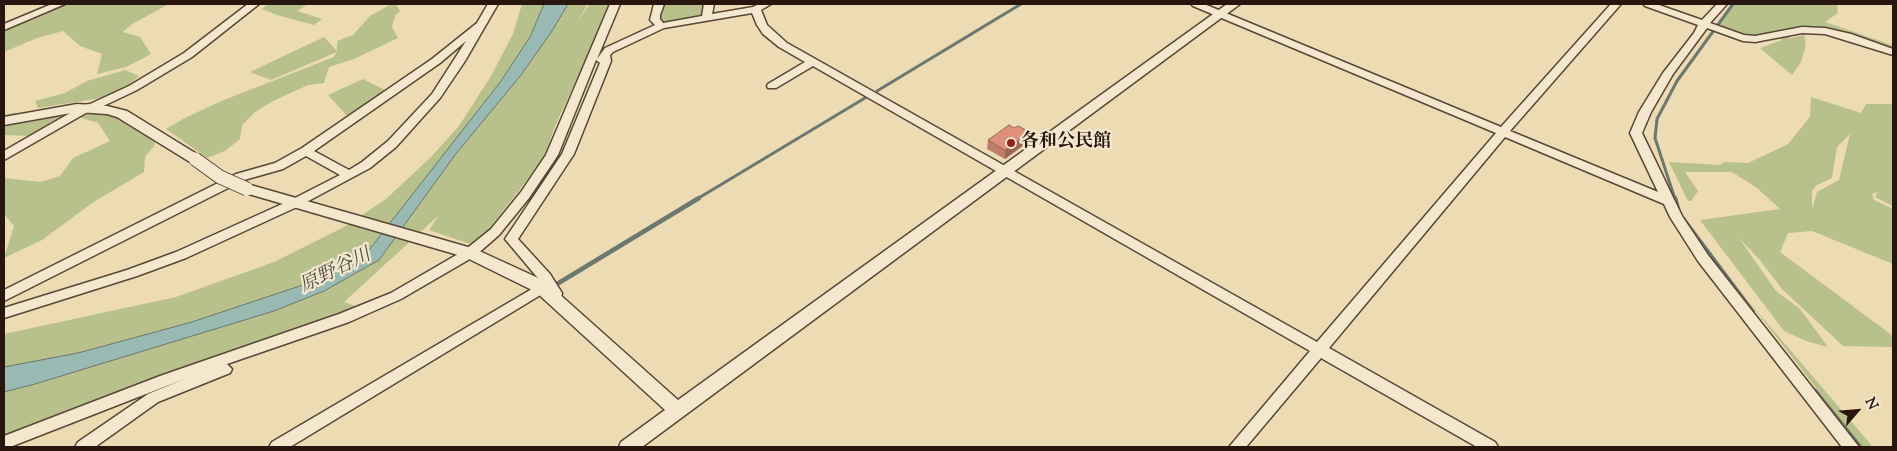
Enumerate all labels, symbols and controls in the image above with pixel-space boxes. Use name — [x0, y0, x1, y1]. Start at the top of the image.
place label: 各和公民館 — [1021, 132, 1111, 154]
marker: 各和公民館 — [1005, 137, 1017, 149]
water label: 原野谷川 — [297, 245, 375, 299]
north arrow — [1832, 386, 1882, 436]
text: N — [1859, 395, 1882, 414]

